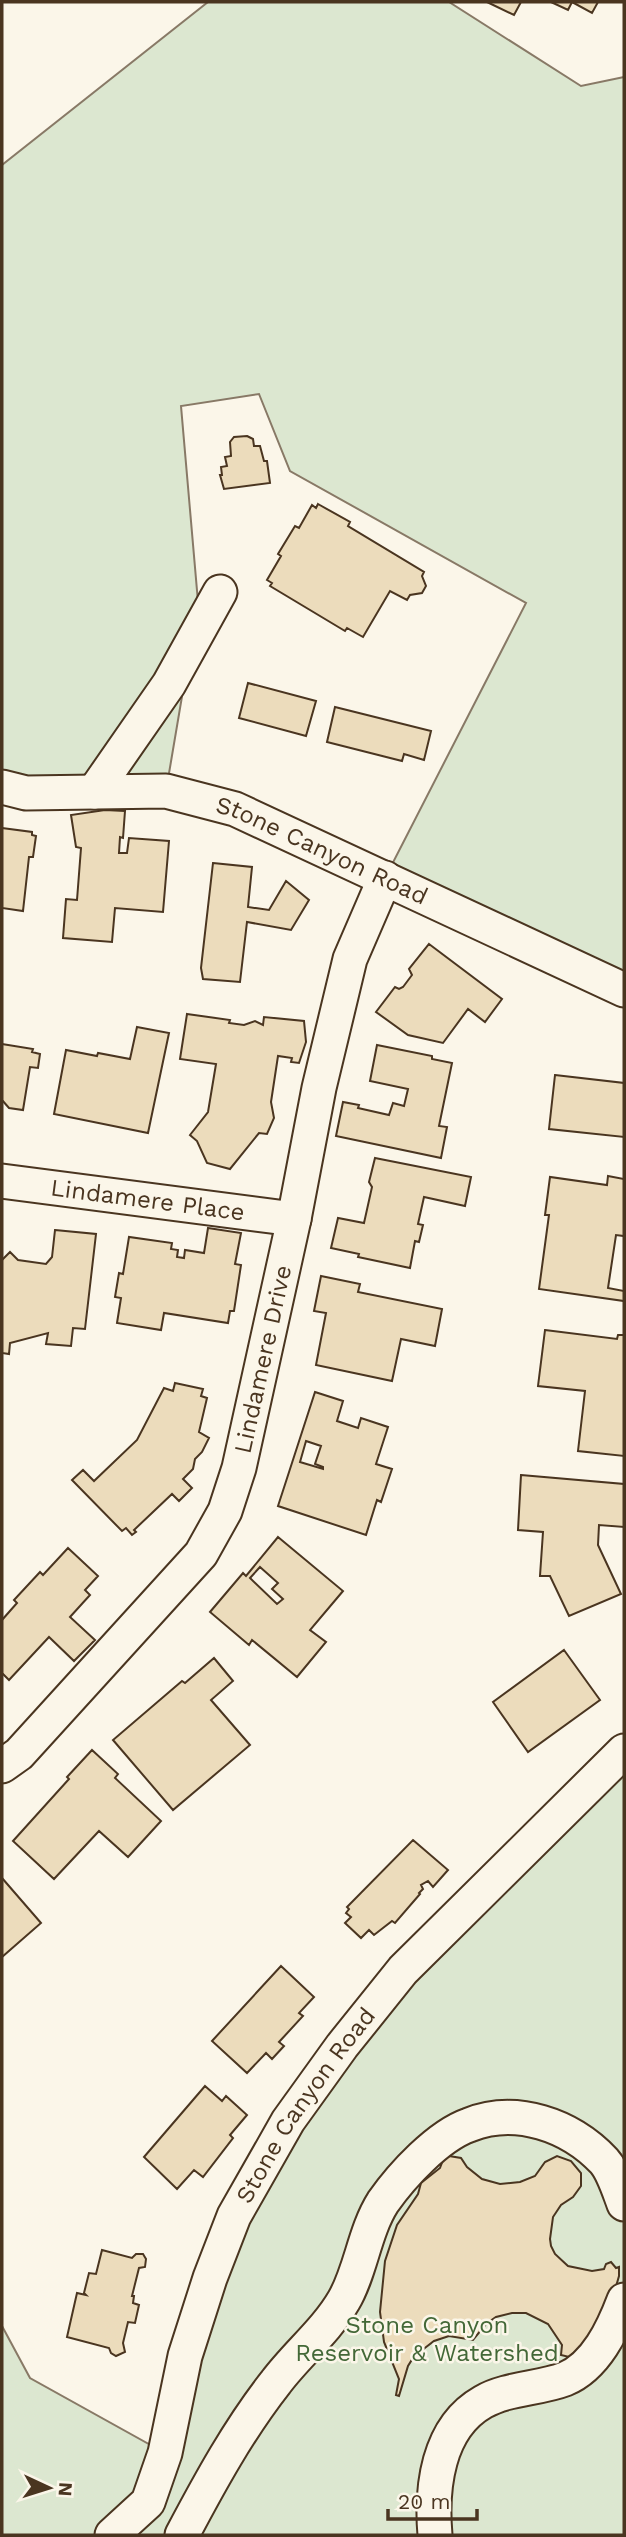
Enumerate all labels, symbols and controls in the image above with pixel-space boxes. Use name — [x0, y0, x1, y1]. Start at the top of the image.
street label: Stone Canyon Road — [213, 791, 432, 911]
street label: Lindamere Place — [49, 1173, 246, 1226]
street label: Lindamere Drive — [229, 1262, 297, 1456]
street label: Stone Canyon Road — [230, 2002, 381, 2208]
park label: Stone Canyon Reservoir & Watershed — [295, 2311, 559, 2367]
north arrow — [14, 2453, 84, 2523]
scale bar — [388, 2478, 477, 2522]
text: N — [53, 2481, 77, 2497]
text: 20 m — [398, 2489, 450, 2514]

